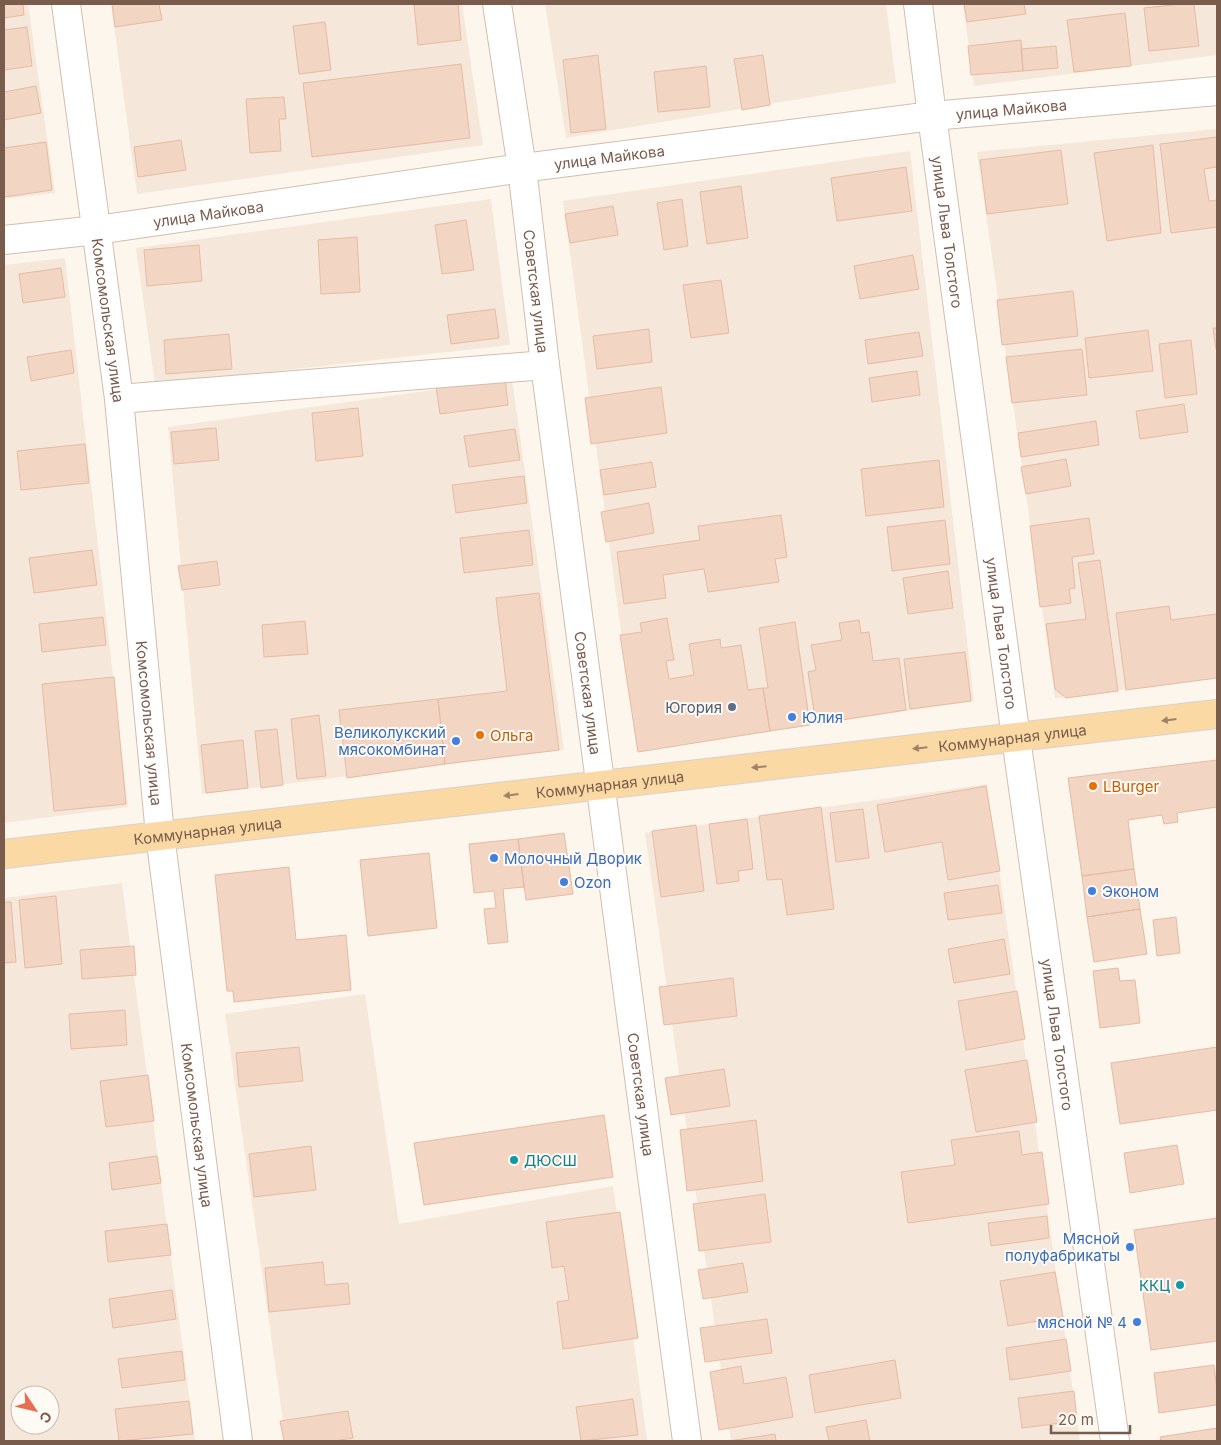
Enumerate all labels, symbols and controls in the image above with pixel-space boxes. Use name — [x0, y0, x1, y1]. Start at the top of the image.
street label: улица Майкова — [955, 95, 1068, 123]
street label: улица Майкова — [553, 140, 666, 173]
street label: улица Льва Толстого — [928, 155, 967, 309]
street label: улица Майкова — [152, 196, 265, 231]
street label: Советская улица — [520, 228, 553, 354]
street label: Комсомольская улица — [88, 237, 129, 403]
street label: улица Льва Толстого — [982, 556, 1022, 711]
street label: Советская улица — [571, 630, 606, 756]
street label: Комсомольская улица — [132, 640, 167, 806]
place label: Югория — [665, 698, 722, 717]
marker: Югория — [726, 701, 738, 713]
place label: Юлия — [802, 708, 843, 727]
marker: Юлия — [786, 711, 798, 723]
one-way arrow — [1161, 716, 1177, 724]
street label: Коммунарная улица — [937, 720, 1087, 756]
place label: Великолукский мясокомбинат — [334, 723, 446, 759]
place label: Ольга — [490, 726, 533, 745]
marker: Ольга — [474, 729, 486, 741]
marker: Великолукский мясокомбинат — [450, 735, 462, 747]
one-way arrow — [912, 744, 928, 752]
one-way arrow — [751, 763, 767, 771]
street label: Коммунарная улица — [535, 766, 685, 802]
place label: LBurger — [1103, 777, 1160, 796]
marker: LBurger — [1087, 780, 1099, 792]
one-way arrow — [502, 791, 518, 799]
street label: Коммунарная улица — [133, 813, 283, 848]
place label: Молочный Дворик — [504, 849, 642, 868]
marker: Молочный Дворик — [488, 852, 500, 864]
place label: Ozon — [574, 873, 611, 892]
marker: Ozon — [558, 876, 570, 888]
place label: Эконом — [1102, 882, 1159, 901]
marker: Эконом — [1086, 885, 1098, 897]
street label: улица Льва Толстого — [1038, 957, 1078, 1112]
street label: Советская улица — [624, 1032, 659, 1157]
street label: Комсомольская улица — [177, 1042, 217, 1208]
place label: ДЮСШ — [524, 1151, 577, 1170]
marker: ДЮСШ — [508, 1154, 520, 1166]
place label: Мясной полуфабрикаты — [1005, 1229, 1120, 1265]
marker: Мясной полуфабрикаты — [1124, 1241, 1136, 1253]
place label: ККЦ — [1139, 1276, 1170, 1295]
marker: ККЦ — [1174, 1279, 1186, 1291]
place label: мясной № 4 — [1037, 1313, 1127, 1332]
marker: мясной № 4 — [1131, 1316, 1143, 1328]
north arrow — [10, 1385, 60, 1435]
scale bar — [1051, 1402, 1130, 1434]
text: С — [36, 1409, 56, 1427]
text: 20 m — [1058, 1410, 1094, 1429]

